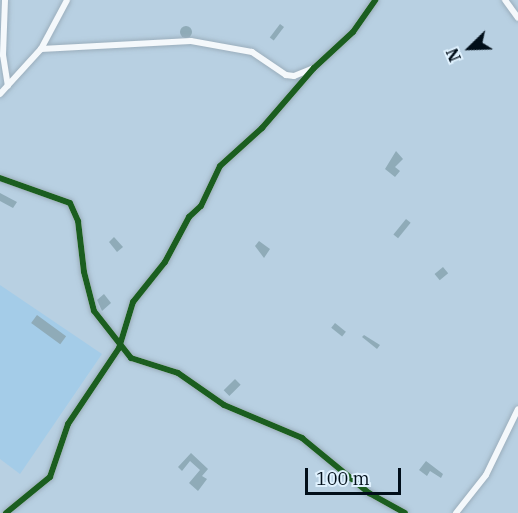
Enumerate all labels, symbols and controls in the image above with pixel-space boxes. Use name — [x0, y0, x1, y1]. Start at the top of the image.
north arrow — [440, 18, 500, 78]
text: N — [442, 45, 465, 65]
scale bar — [308, 456, 404, 494]
text: 100 m — [316, 467, 370, 490]

